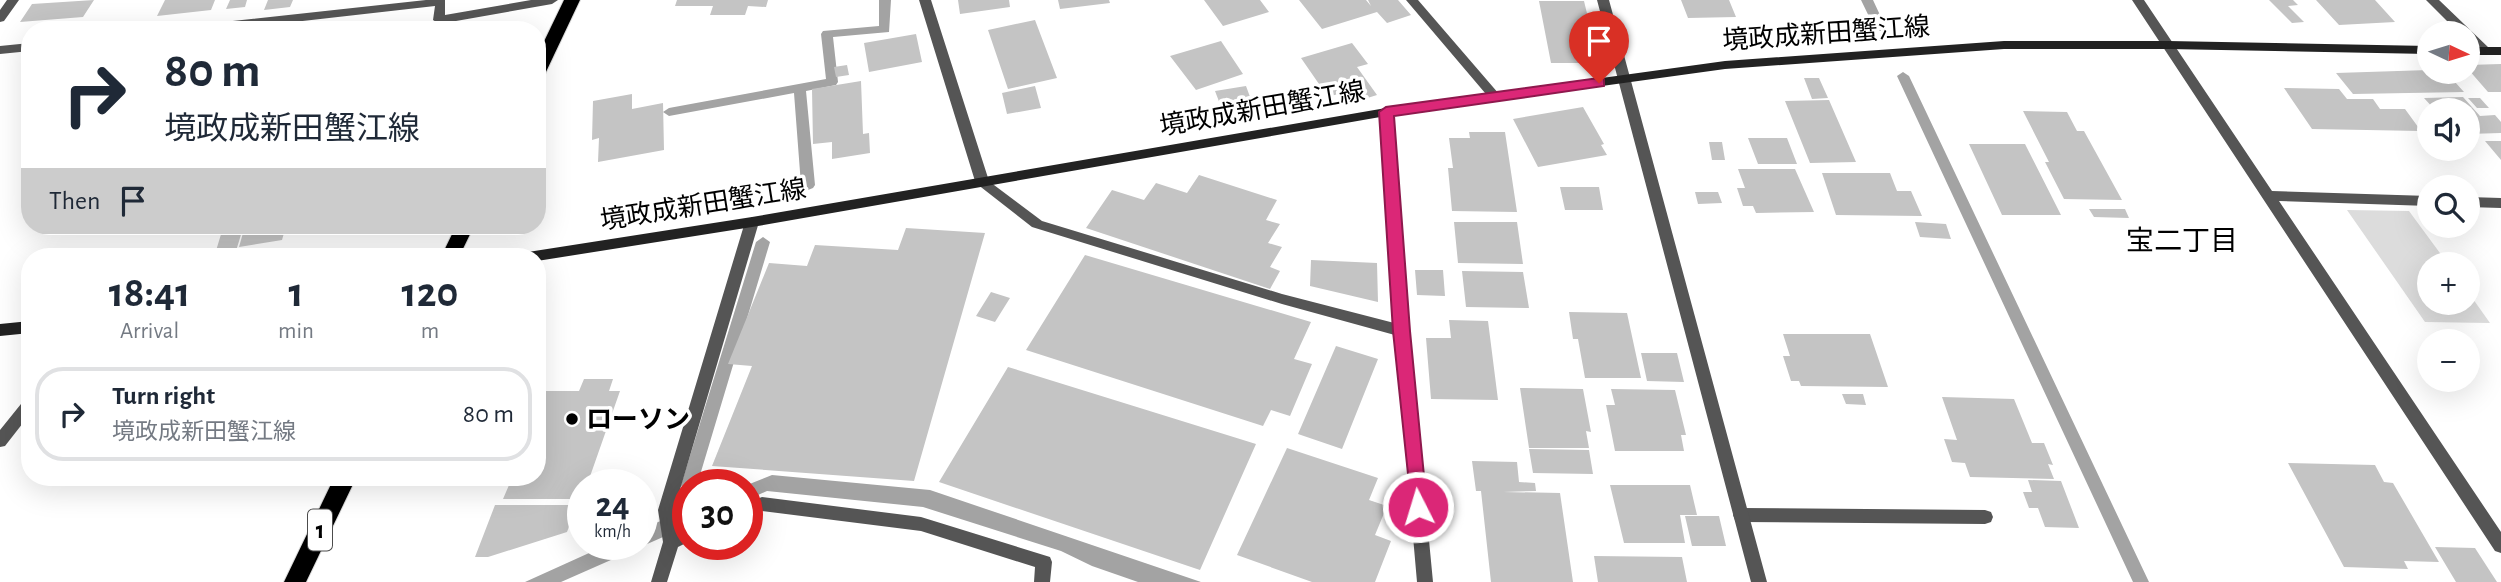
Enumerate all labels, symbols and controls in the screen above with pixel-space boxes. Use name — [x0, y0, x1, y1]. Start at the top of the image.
pin — [1569, 11, 1629, 83]
street label: 境政成新田蟹江線 — [1721, 12, 1931, 54]
north arrow — [2417, 21, 2480, 84]
map controls — [2417, 21, 2480, 392]
icon: arrive — [1580, 22, 1618, 60]
text: 80 m — [164, 47, 261, 96]
icon: right — [49, 49, 140, 140]
street label: 境政成新田蟹江線 — [1157, 76, 1367, 140]
button: sound — [2417, 98, 2480, 161]
text: 境政成新田蟹江線 — [164, 113, 420, 145]
street label: 境政成新田蟹江線 — [598, 174, 808, 234]
button: search — [2417, 175, 2480, 238]
icon: arrive — [114, 182, 152, 220]
text: Then — [49, 188, 100, 214]
district label: 宝二丁目 — [2126, 226, 2238, 256]
button: + — [2417, 252, 2480, 315]
text: 18:41 — [109, 272, 190, 314]
text: 1 — [288, 272, 304, 314]
text: 120 — [402, 272, 458, 314]
text: Arrival — [120, 320, 179, 343]
text: min — [278, 320, 314, 343]
text: m — [421, 320, 439, 343]
button: − — [2417, 329, 2480, 392]
text: Turn right — [112, 383, 215, 409]
icon: right — [53, 395, 91, 433]
text: 80 m — [463, 401, 514, 427]
place label: ローソン — [586, 407, 690, 433]
marker: ローソン — [564, 411, 580, 427]
text: 境政成新田蟹江線 — [112, 421, 296, 444]
speed limit sign: 30 — [672, 469, 763, 560]
position arrow — [1381, 470, 1455, 544]
text: 24 — [595, 488, 630, 523]
road number: 1 — [308, 509, 332, 550]
text: km/h — [594, 523, 631, 541]

